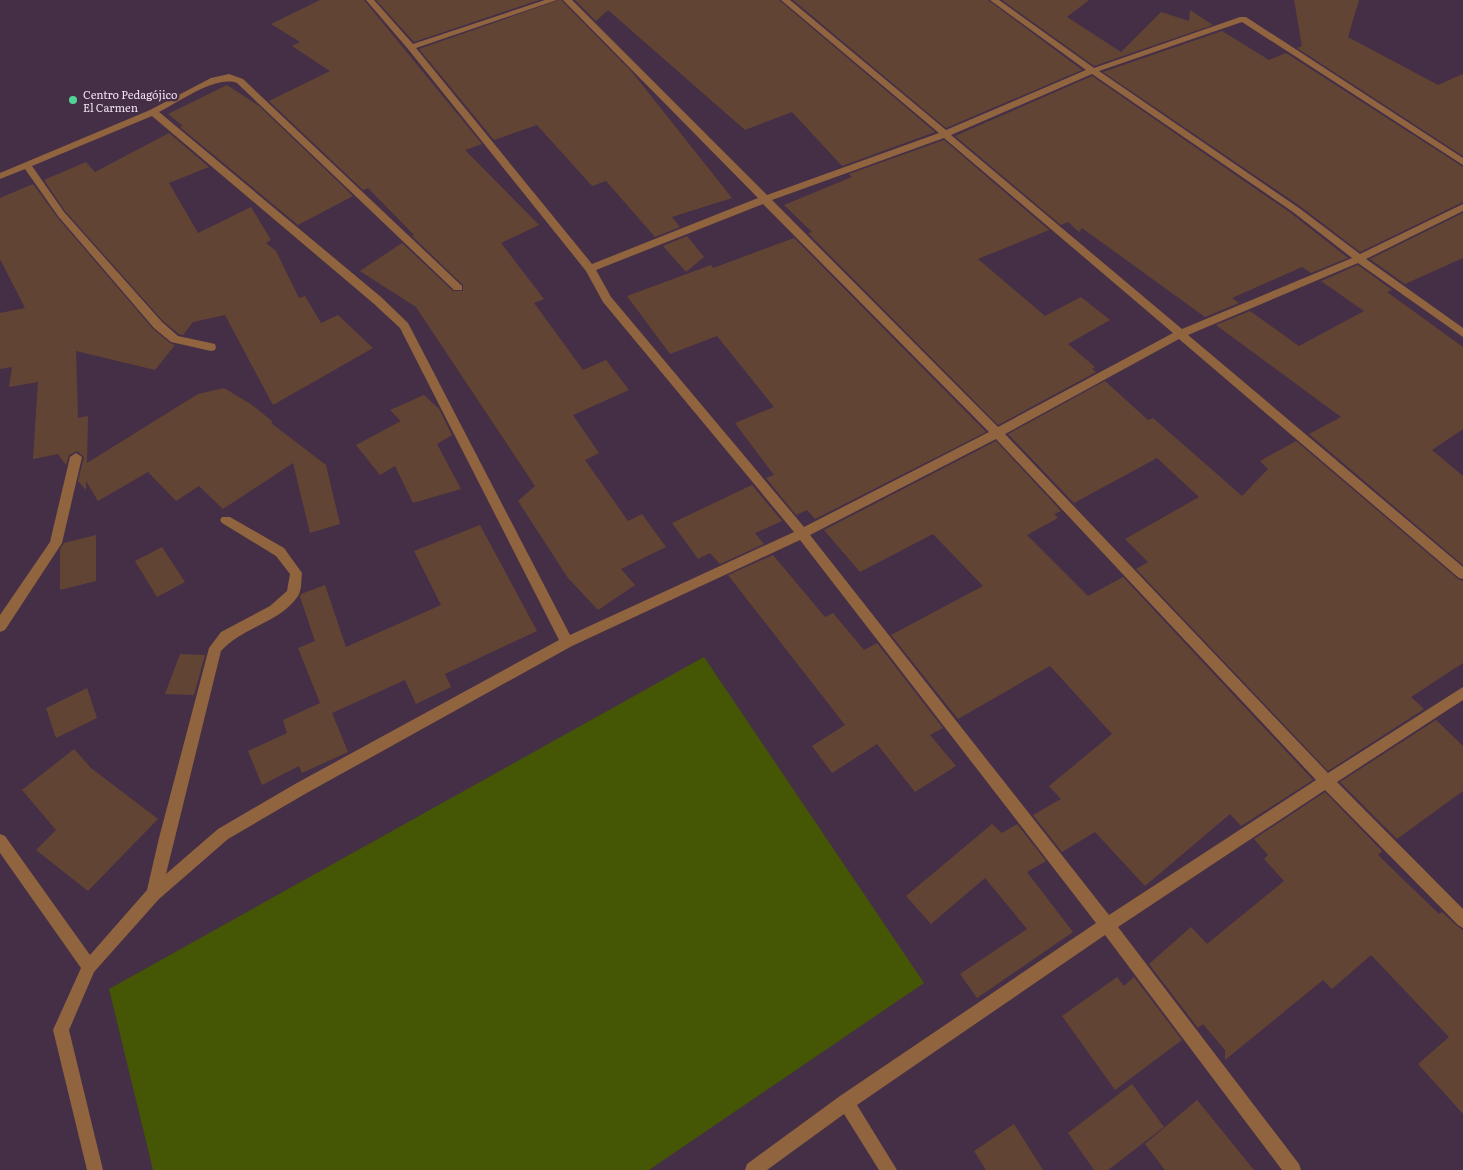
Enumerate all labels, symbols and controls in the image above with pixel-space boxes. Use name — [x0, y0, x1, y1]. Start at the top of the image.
place label: Centro Pedagójico El Carmen — [83, 86, 178, 115]
marker: Centro Pedagójico El Carmen — [67, 94, 79, 106]

